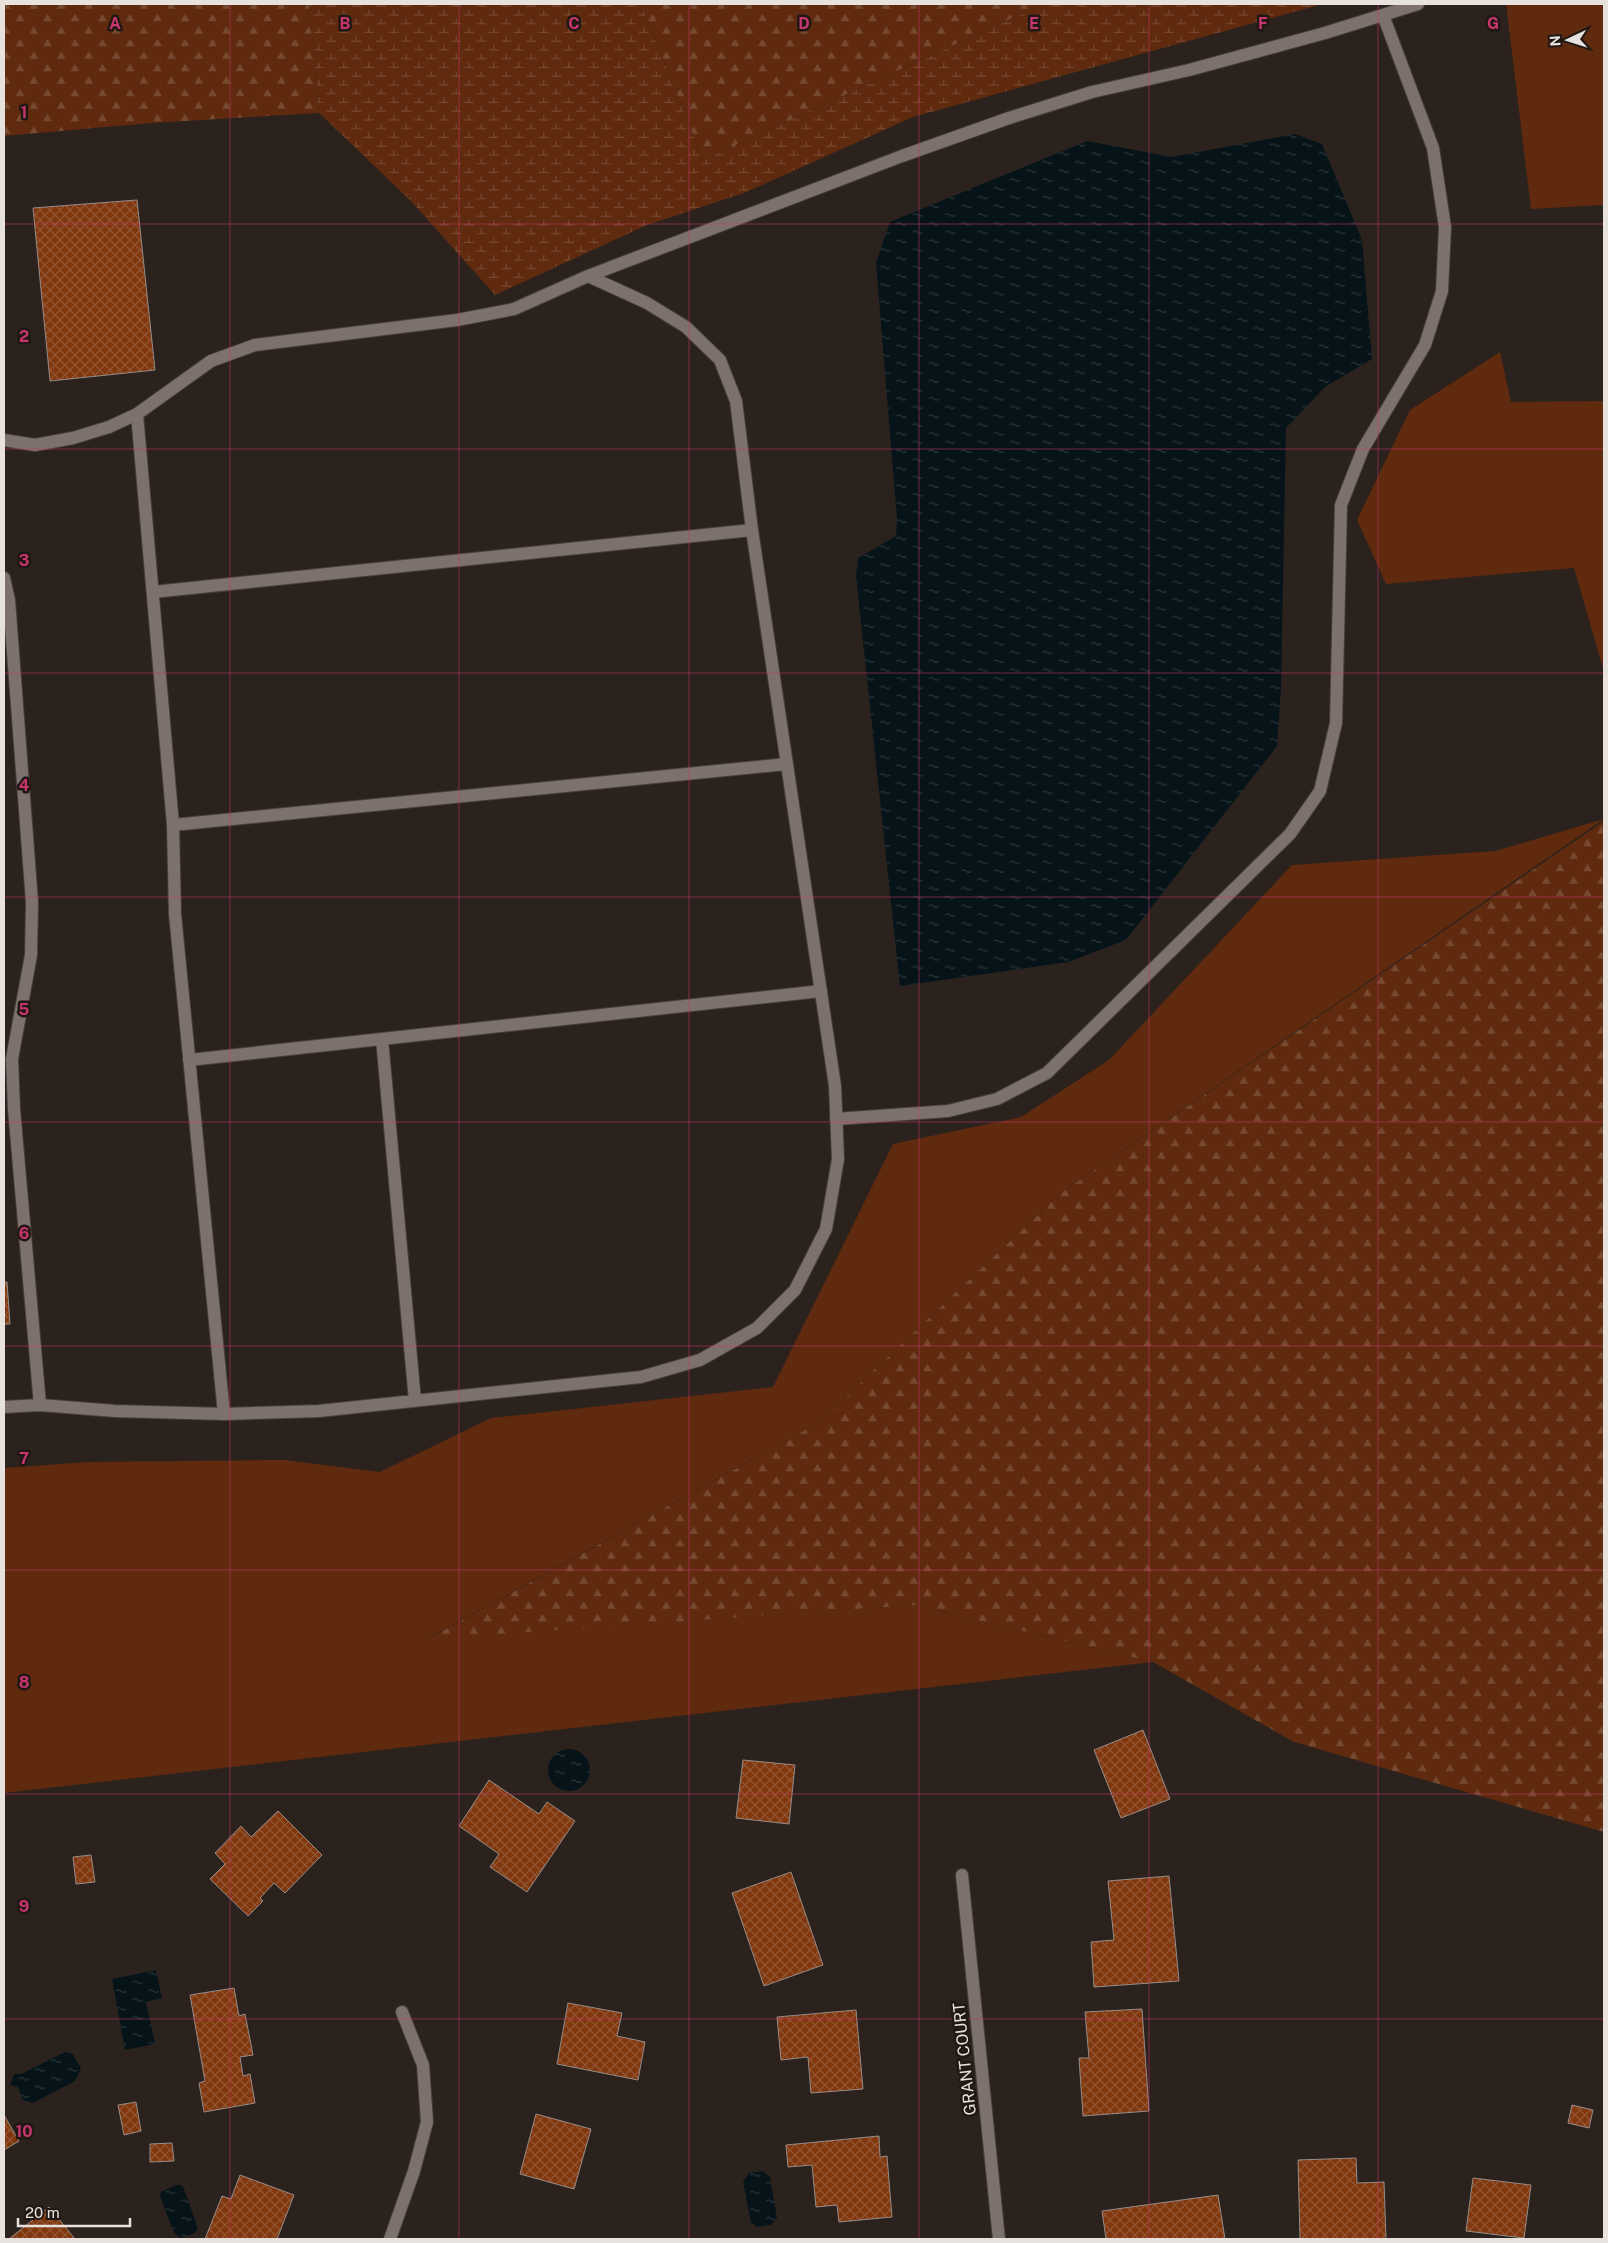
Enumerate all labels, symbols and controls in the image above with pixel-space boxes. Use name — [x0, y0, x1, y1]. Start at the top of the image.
text: A — [109, 14, 121, 33]
text: B — [340, 14, 351, 33]
text: C — [568, 14, 580, 33]
text: D — [798, 14, 810, 33]
text: E — [1029, 14, 1039, 33]
text: F — [1258, 14, 1268, 33]
text: G — [1487, 14, 1499, 33]
north arrow — [1543, 15, 1593, 65]
text: N — [1547, 35, 1563, 47]
text: 1 — [21, 103, 27, 122]
text: 2 — [19, 327, 29, 346]
text: 3 — [19, 551, 29, 570]
text: 4 — [19, 776, 30, 795]
text: 5 — [19, 1000, 30, 1019]
text: 6 — [19, 1224, 29, 1243]
text: 7 — [19, 1449, 29, 1468]
text: 8 — [19, 1673, 30, 1692]
text: 9 — [19, 1897, 29, 1916]
street label: GRANT COURT — [949, 2001, 980, 2116]
text: 10 — [15, 2122, 33, 2141]
scale bar — [18, 2196, 130, 2228]
text: 20 m — [25, 2204, 60, 2221]

